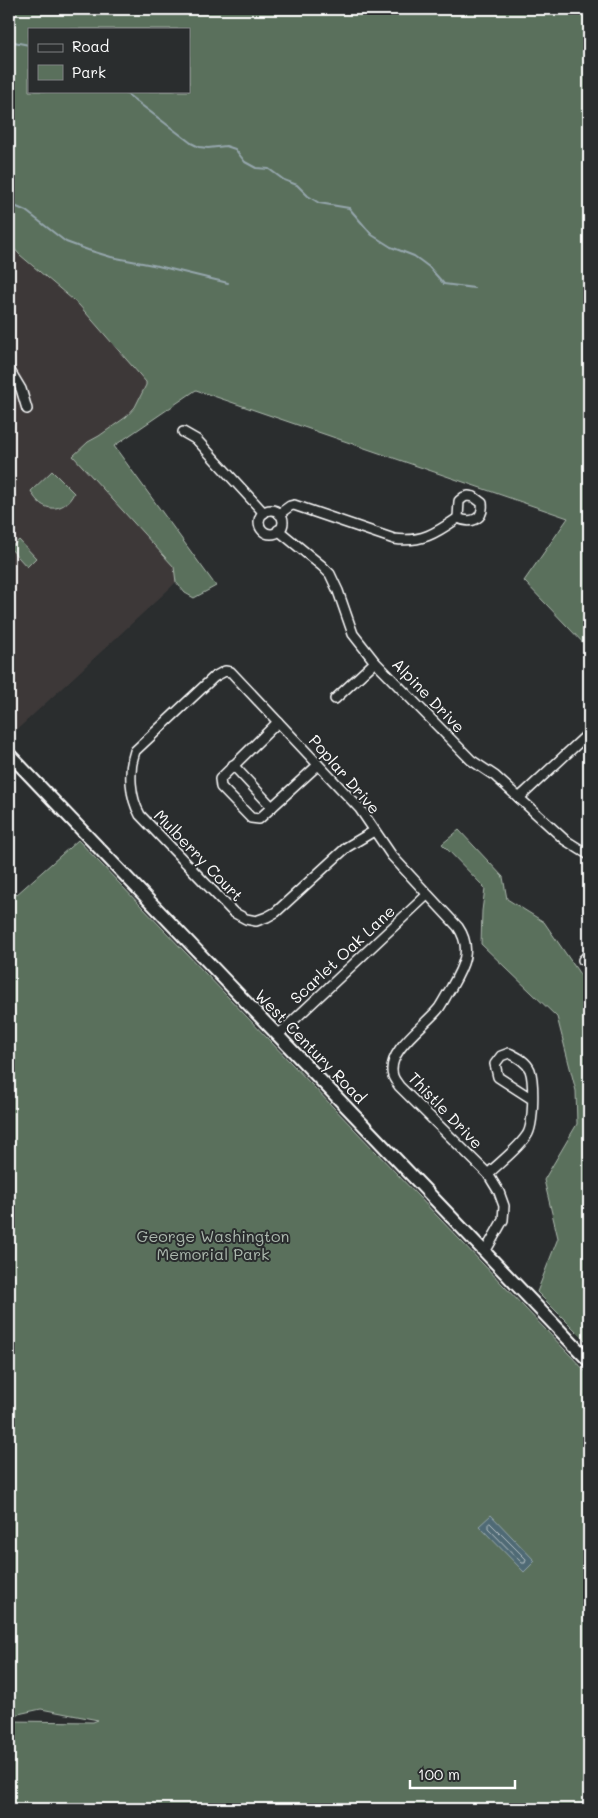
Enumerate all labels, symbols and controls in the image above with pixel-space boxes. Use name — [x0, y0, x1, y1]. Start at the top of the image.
legend — [28, 28, 190, 92]
text: Road — [72, 36, 109, 56]
text: Park — [72, 62, 106, 82]
street label: Alpine Drive — [388, 653, 470, 737]
street label: Poplar Drive — [305, 730, 385, 818]
street label: Mulberry Court — [150, 805, 248, 905]
street label: Scarlet Oak Lane — [285, 900, 399, 1008]
street label: West Century Road — [251, 984, 371, 1108]
street label: Thistle Drive — [404, 1067, 488, 1153]
park label: George Washington Memorial Park — [137, 1225, 289, 1264]
scale bar — [410, 1758, 516, 1790]
text: 100 m — [418, 1764, 460, 1784]

